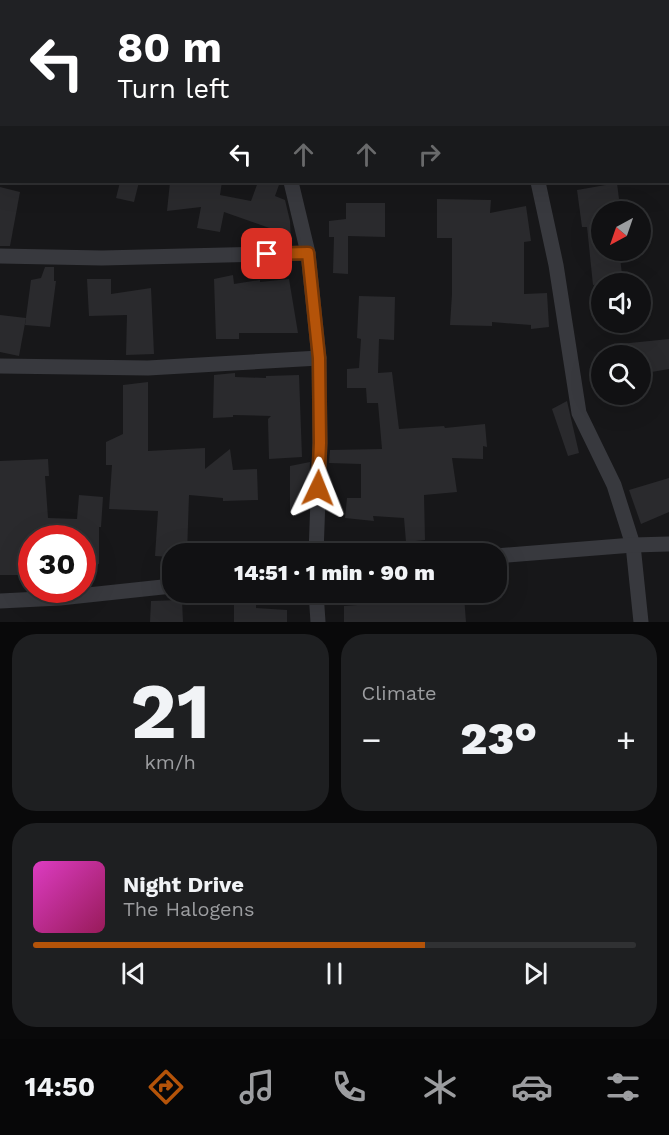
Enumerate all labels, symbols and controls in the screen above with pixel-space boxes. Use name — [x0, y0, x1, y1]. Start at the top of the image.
text: 80 m — [117, 23, 222, 72]
icon: left — [18, 24, 96, 102]
text: Turn left — [117, 73, 229, 105]
icon: left — [224, 138, 257, 171]
icon: ahead — [287, 138, 320, 171]
icon: ahead — [350, 138, 383, 171]
icon: right — [413, 138, 446, 171]
north arrow — [591, 201, 651, 261]
map controls — [591, 201, 651, 405]
pin — [241, 228, 292, 279]
icon: arrive — [250, 237, 283, 270]
button: sound — [591, 273, 651, 333]
button: search — [591, 345, 651, 405]
position arrow — [286, 456, 350, 520]
speed limit sign: 30 — [18, 525, 96, 603]
text: 14:51 · 1 min · 90 m — [234, 560, 435, 585]
text: 21 — [130, 665, 210, 757]
text: Climate — [362, 681, 437, 705]
text: 23° — [460, 712, 537, 765]
text: − — [362, 720, 381, 759]
text: + — [616, 720, 636, 759]
text: km/h — [144, 750, 196, 774]
text: Night Drive — [123, 872, 244, 897]
text: The Halogens — [123, 897, 255, 921]
icon: previous — [117, 957, 150, 990]
icon: pause — [318, 957, 351, 990]
icon: next — [519, 957, 552, 990]
icon: directions — [145, 1066, 187, 1108]
icon: music — [236, 1066, 278, 1108]
icon: phone — [328, 1066, 370, 1108]
icon: climate — [419, 1066, 461, 1108]
icon: car — [511, 1066, 553, 1108]
icon: filters — [602, 1066, 644, 1108]
text: 14:50 — [25, 1071, 95, 1103]

